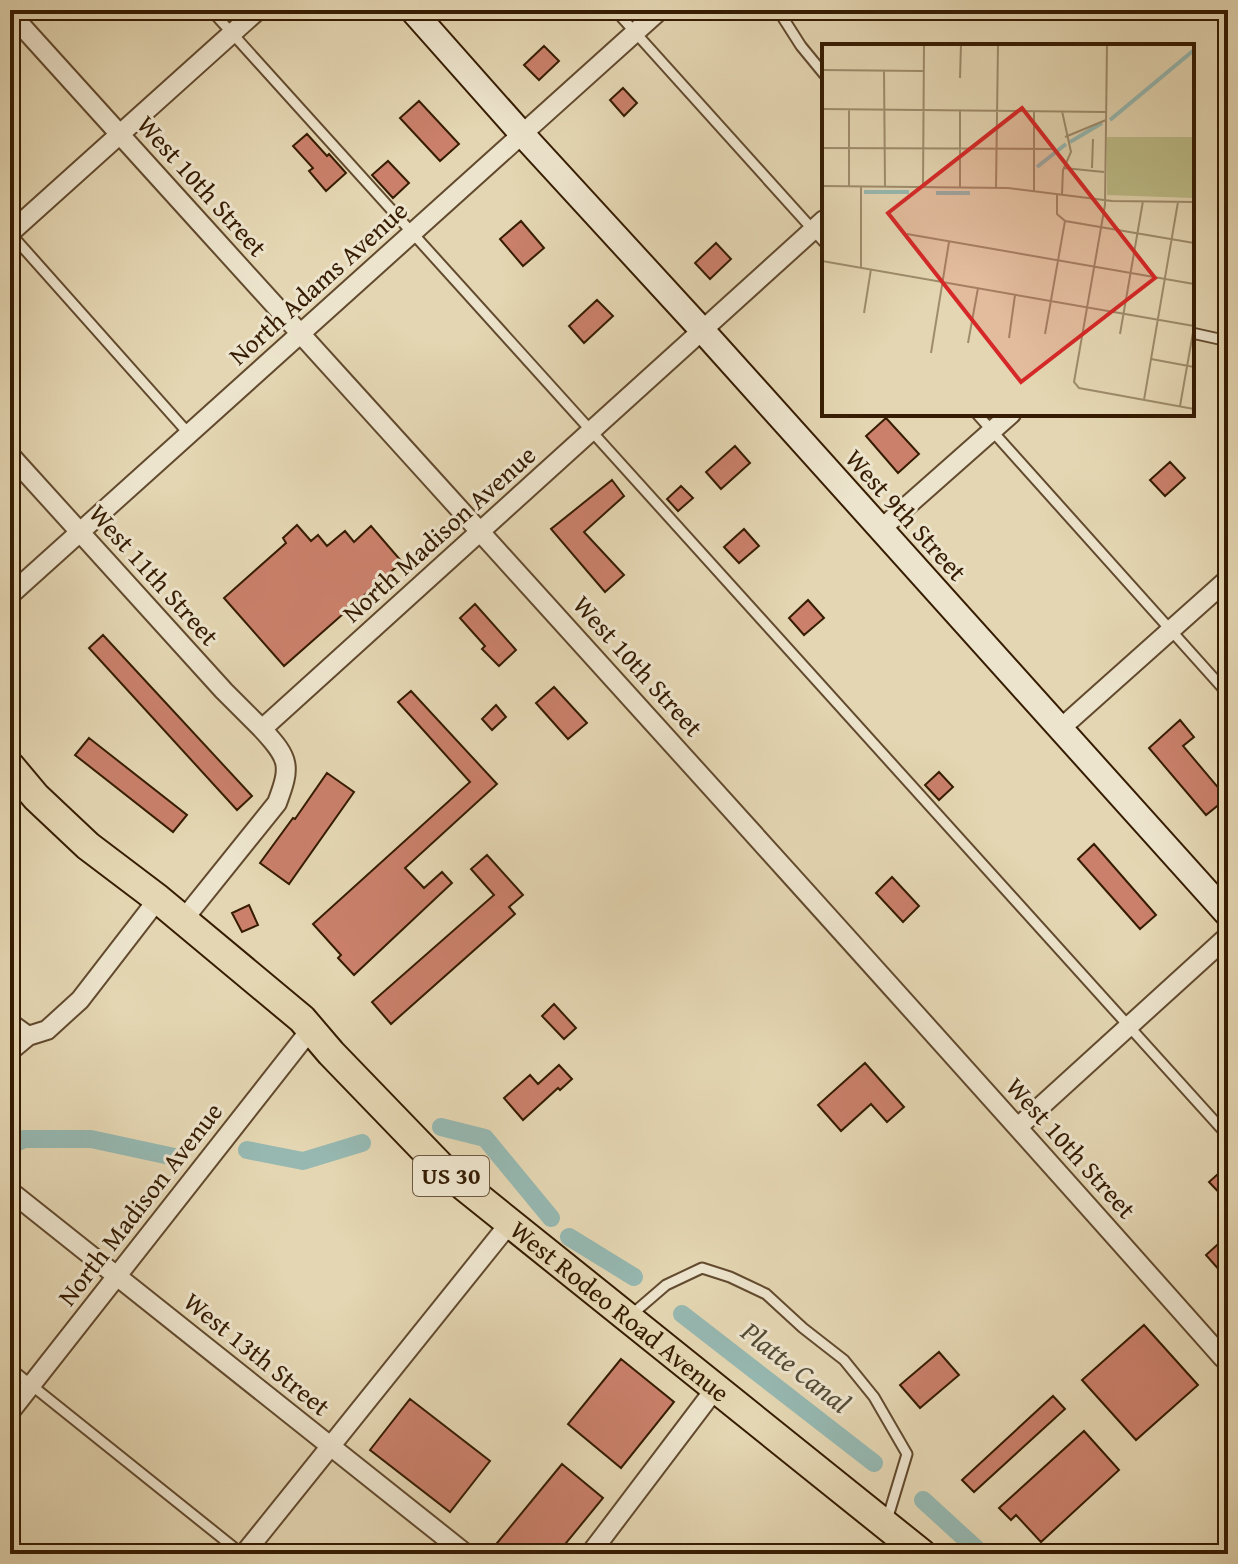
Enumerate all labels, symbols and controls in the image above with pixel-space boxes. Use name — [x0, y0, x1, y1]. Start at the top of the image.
inset map — [822, 44, 1194, 416]
street label: West 10th Street — [128, 106, 277, 265]
street label: North Adams Avenue — [219, 191, 416, 374]
street label: North Madison Avenue — [333, 436, 544, 631]
street label: West 9th Street — [836, 440, 977, 590]
street label: West 11th Street — [80, 495, 229, 654]
street label: West 10th Street — [564, 586, 713, 745]
street label: West 10th Street — [997, 1068, 1146, 1227]
street label: North Madison Avenue — [48, 1094, 232, 1314]
road number: US 30 — [413, 1156, 489, 1196]
street label: West Rodeo Road Avenue — [502, 1210, 738, 1411]
street label: West 13th Street — [176, 1282, 339, 1425]
water label: Platte Canal — [732, 1310, 860, 1422]

